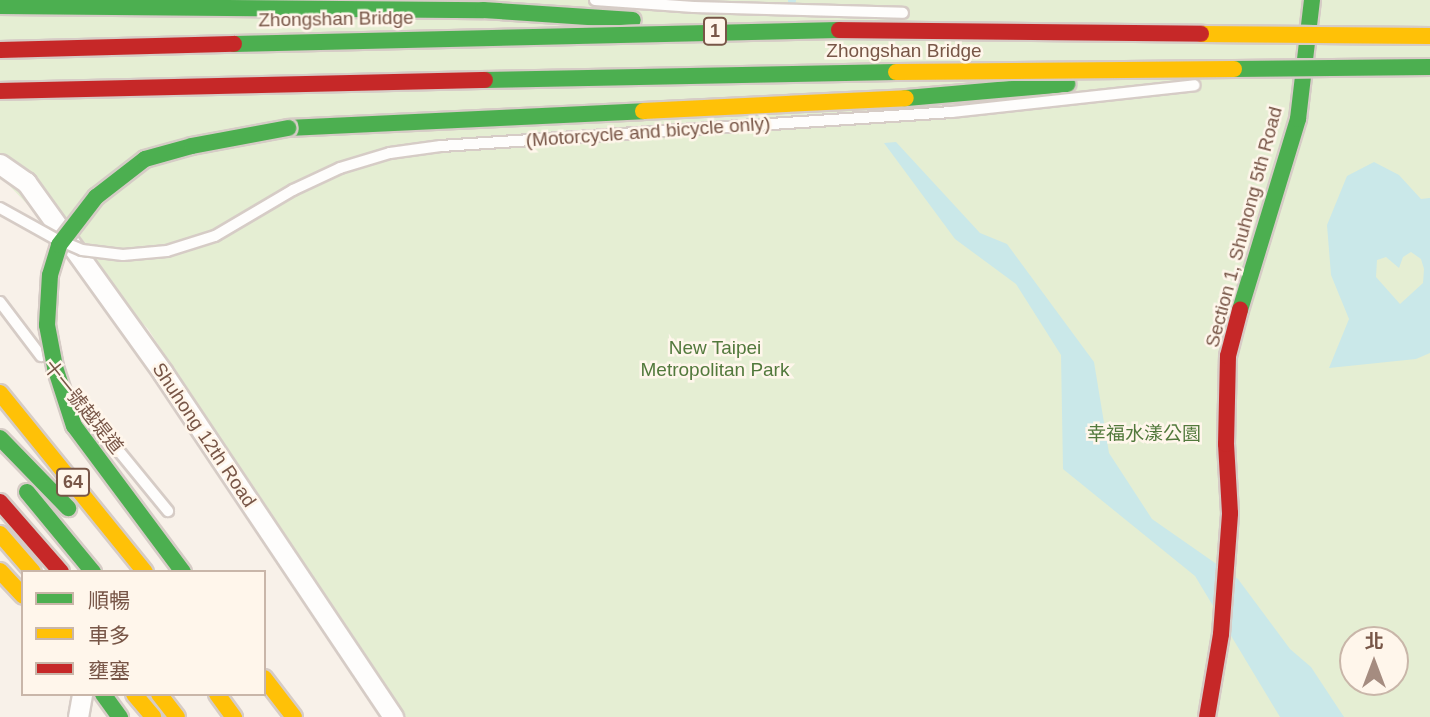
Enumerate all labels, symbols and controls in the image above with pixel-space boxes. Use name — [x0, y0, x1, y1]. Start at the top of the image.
street label: Zhongshan Bridge — [258, 6, 414, 32]
road number: 1 — [703, 16, 727, 46]
street label: Zhongshan Bridge — [826, 40, 982, 62]
street label: Section 1, Shuhong 5th Road — [1201, 104, 1287, 350]
street label: (Motorcycle and bicycle only) — [525, 112, 771, 152]
park label: New Taipei Metropolitan Park — [641, 337, 789, 381]
street label: 十一號越堤道 — [38, 356, 128, 458]
street label: Shuhong 12th Road — [147, 359, 261, 511]
park label: 幸福水漾公園 — [1087, 423, 1201, 445]
road number: 64 — [56, 468, 90, 496]
legend — [21, 570, 266, 696]
text: 順暢 — [88, 589, 130, 612]
text: 車多 — [88, 624, 130, 647]
north arrow — [1339, 626, 1409, 696]
text: 北 — [1364, 631, 1384, 652]
text: 壅塞 — [88, 659, 130, 682]

